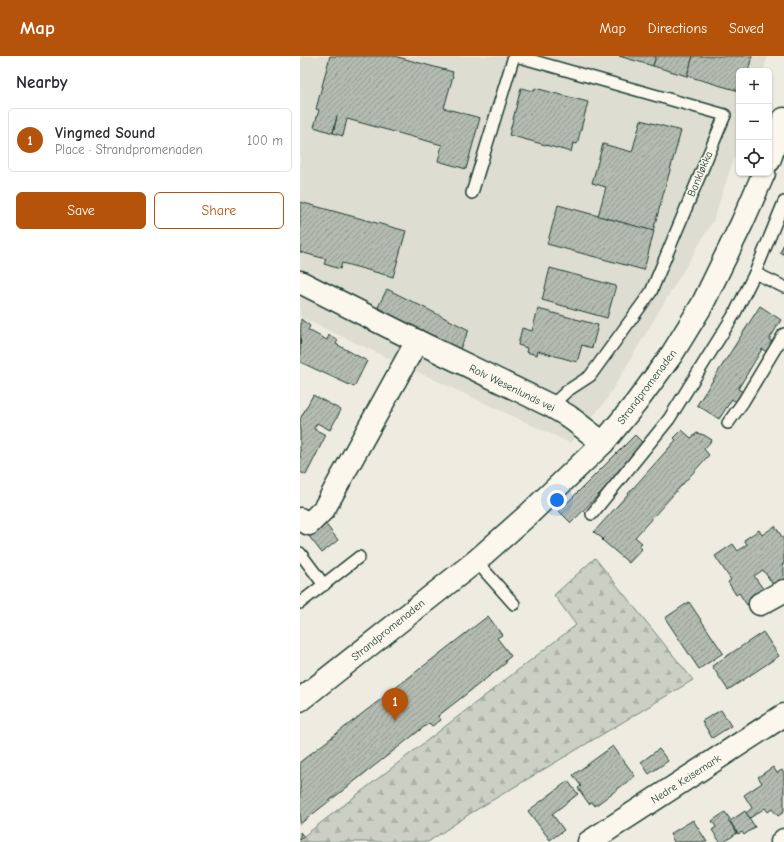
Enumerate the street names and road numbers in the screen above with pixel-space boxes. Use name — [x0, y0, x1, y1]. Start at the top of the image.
street label: Bankløkka — [685, 149, 715, 199]
street label: Strandpromenaden — [615, 347, 679, 427]
street label: Rolv Wesenlunds vei — [467, 362, 557, 414]
street label: Strandpromenaden — [349, 596, 427, 664]
street label: Nedre Keisemark — [649, 751, 724, 806]

